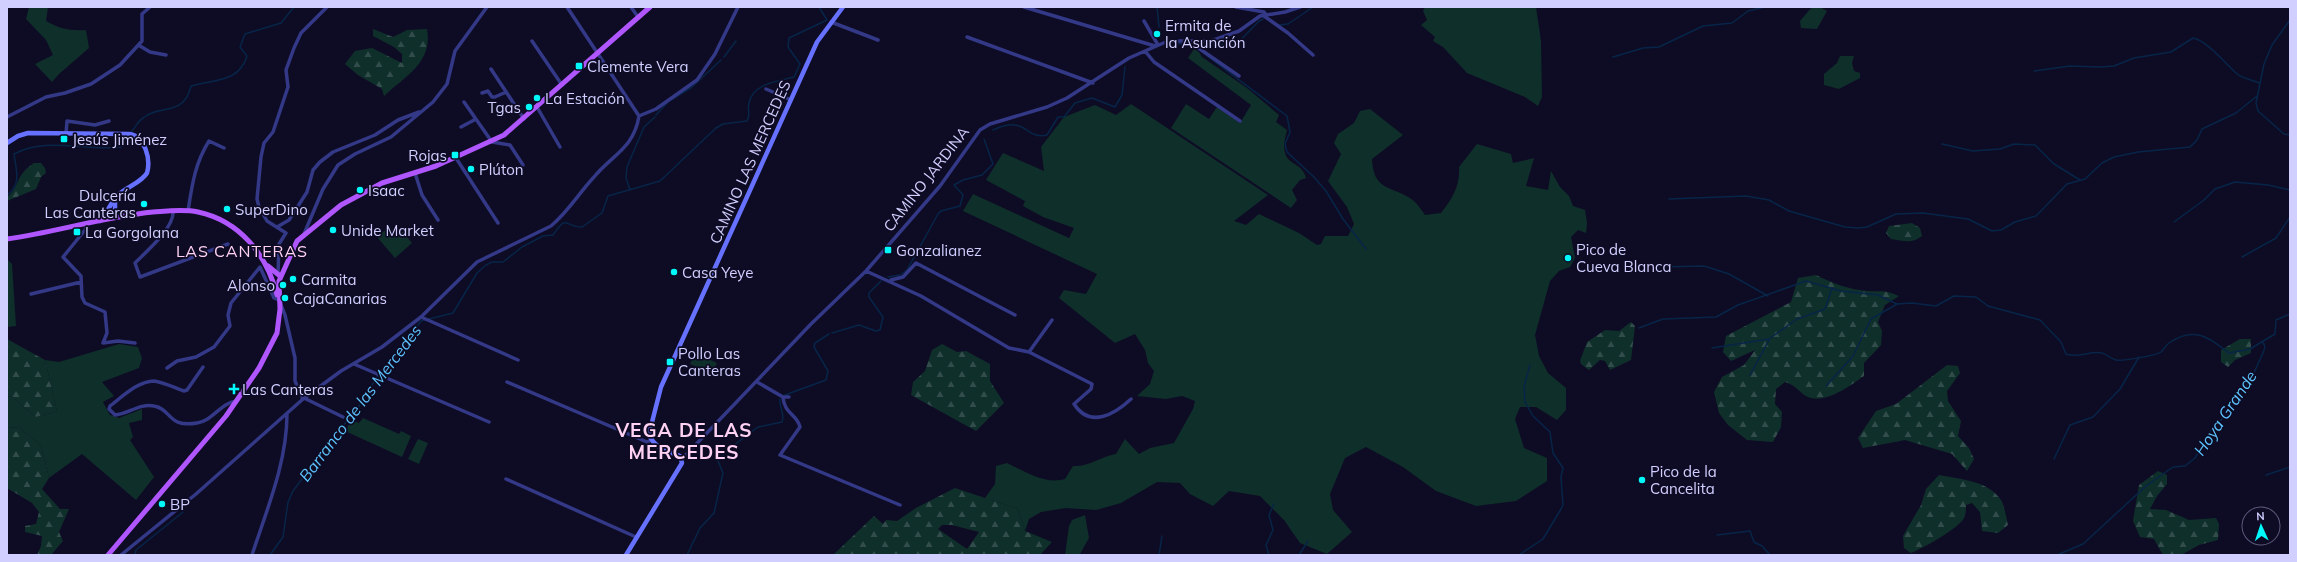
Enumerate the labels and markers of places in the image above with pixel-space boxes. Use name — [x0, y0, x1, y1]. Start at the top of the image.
place label: Ermita de la Asunción — [1165, 16, 1246, 52]
marker: Ermita de la Asunción — [1152, 29, 1162, 39]
place label: Clemente Vera — [587, 57, 688, 76]
marker: Clemente Vera — [574, 61, 584, 71]
place label: La Estación — [545, 89, 625, 108]
marker: La Estación — [532, 93, 542, 103]
place label: Tgas — [488, 98, 521, 117]
marker: Tgas — [524, 102, 534, 112]
place label: Jesús Jiménez — [72, 130, 167, 149]
marker: Jesús Jiménez — [59, 134, 69, 144]
place label: Rojas — [408, 146, 447, 165]
marker: Rojas — [450, 150, 460, 160]
place label: Plúton — [479, 160, 524, 179]
marker: Plúton — [466, 164, 476, 174]
place label: Isaac — [368, 181, 405, 200]
marker: Isaac — [355, 185, 365, 195]
place label: Dulcería Las Canteras — [45, 186, 136, 222]
marker: Dulcería Las Canteras — [139, 199, 149, 209]
place label: SuperDino — [235, 200, 308, 219]
marker: SuperDino — [222, 204, 232, 214]
place label: Unide Market — [341, 221, 434, 240]
place label: La Gorgolana — [85, 223, 179, 242]
marker: Unide Market — [328, 225, 338, 235]
marker: La Gorgolana — [72, 227, 82, 237]
place label: Pico de Cueva Blanca — [1576, 240, 1671, 276]
place label: Gonzalianez — [896, 241, 982, 260]
marker: Gonzalianez — [883, 245, 893, 255]
marker: Pico de Cueva Blanca — [1563, 253, 1573, 263]
place label: Casa Yeye — [682, 263, 753, 282]
marker: Casa Yeye — [669, 267, 679, 277]
place label: Carmita — [301, 270, 356, 289]
marker: Carmita — [288, 274, 298, 284]
place label: Alonso — [227, 276, 275, 295]
marker: Alonso — [278, 280, 288, 290]
place label: CajaCanarias — [293, 289, 387, 308]
marker: CajaCanarias — [280, 293, 290, 303]
place label: Pollo Las Canteras — [678, 344, 741, 380]
marker: Pollo Las Canteras — [665, 357, 675, 367]
place label: Las Canteras — [242, 380, 333, 399]
marker: Las Canteras — [229, 384, 239, 394]
place label: Pico de la Cancelita — [1650, 462, 1717, 498]
marker: Pico de la Cancelita — [1637, 475, 1647, 485]
place label: BP — [170, 495, 190, 514]
marker: BP — [157, 499, 167, 509]

